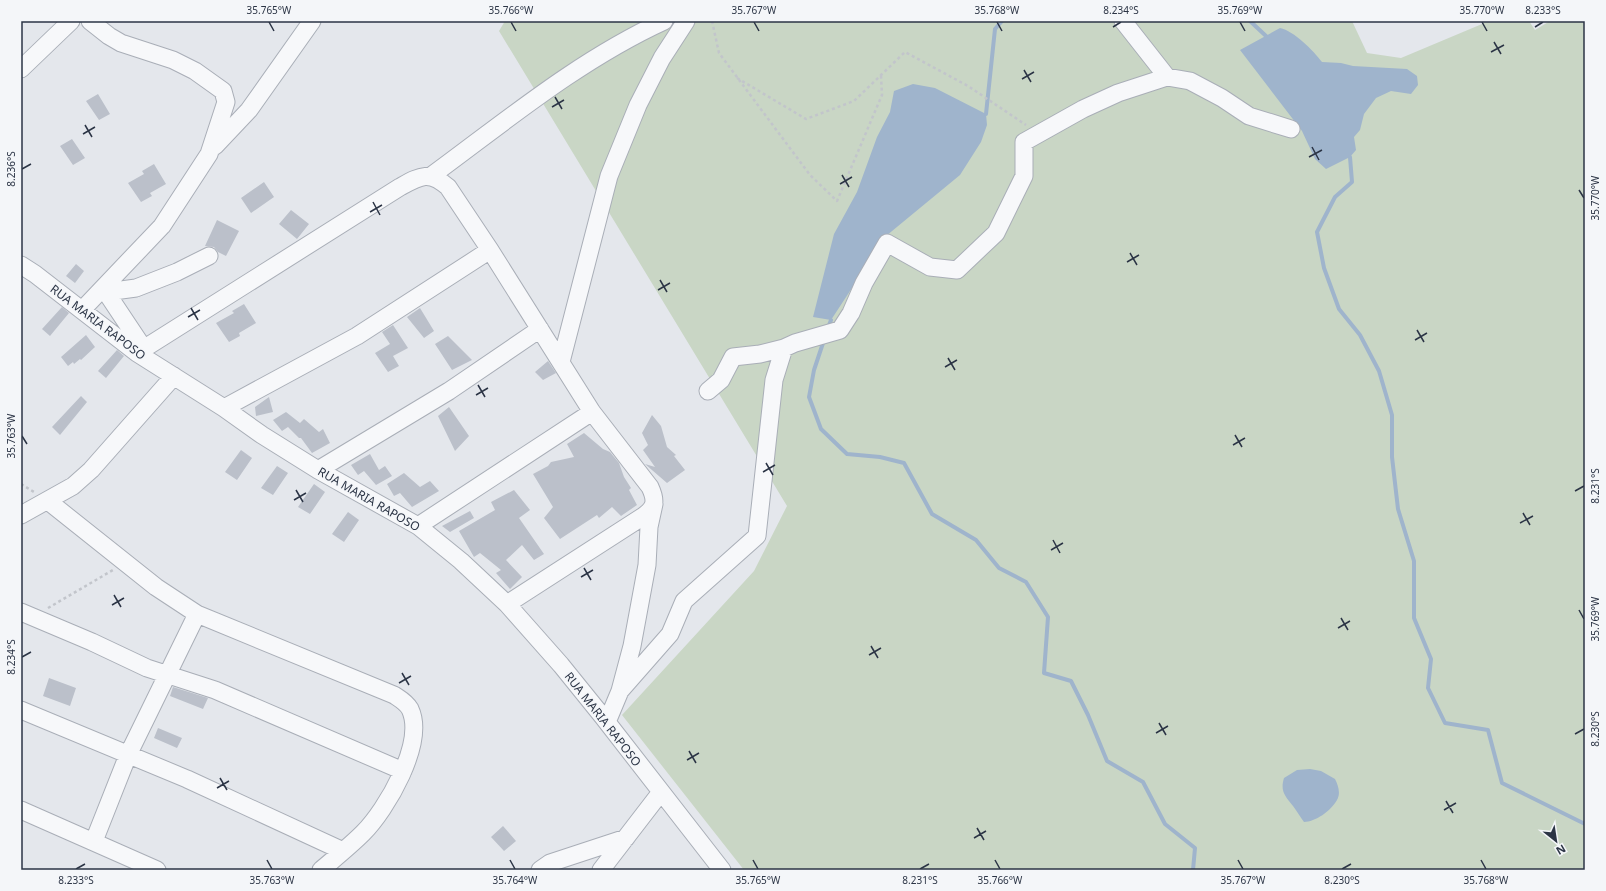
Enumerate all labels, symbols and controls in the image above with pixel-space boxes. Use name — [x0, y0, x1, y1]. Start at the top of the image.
text: 35.765°W — [247, 3, 292, 17]
text: 35.766°W — [489, 3, 534, 17]
text: 35.767°W — [732, 3, 777, 17]
text: 35.768°W — [975, 3, 1020, 17]
text: 8.234°S — [1103, 3, 1139, 17]
text: 35.769°W — [1218, 3, 1263, 17]
text: 35.770°W — [1460, 3, 1505, 17]
text: 8.233°S — [1525, 3, 1561, 17]
text: 8.236°S — [4, 151, 18, 187]
text: 35.770°W — [1588, 175, 1602, 220]
street label: RUA MARIA RAPOSO — [47, 280, 149, 364]
text: 35.763°W — [4, 413, 18, 458]
street label: RUA MARIA RAPOSO — [315, 463, 423, 535]
text: 8.231°S — [1588, 468, 1602, 504]
text: 35.769°W — [1588, 596, 1602, 641]
text: 8.234°S — [4, 639, 18, 675]
street label: RUA MARIA RAPOSO — [561, 668, 645, 770]
text: 8.230°S — [1588, 711, 1602, 747]
north arrow — [1536, 821, 1576, 861]
text: N — [1554, 841, 1569, 859]
text: 8.233°S — [58, 873, 94, 887]
text: 35.763°W — [250, 873, 295, 887]
text: 35.764°W — [493, 873, 538, 887]
text: 35.765°W — [736, 873, 781, 887]
text: 8.231°S — [902, 873, 938, 887]
text: 35.766°W — [978, 873, 1023, 887]
text: 35.767°W — [1221, 873, 1266, 887]
text: 8.230°S — [1324, 873, 1360, 887]
text: 35.768°W — [1464, 873, 1509, 887]

